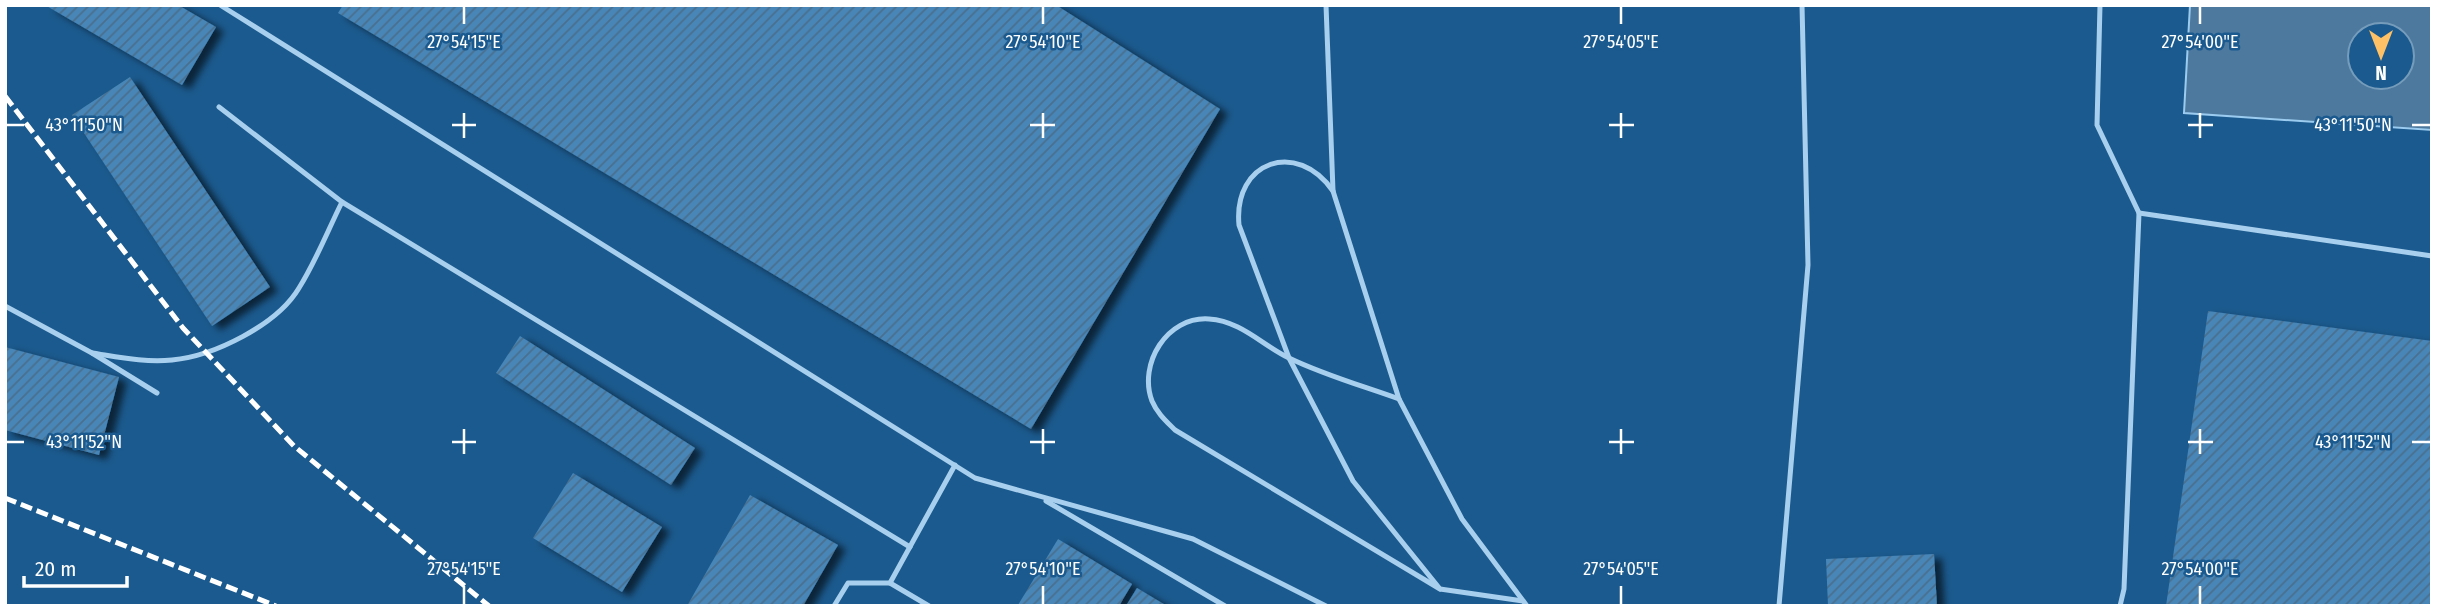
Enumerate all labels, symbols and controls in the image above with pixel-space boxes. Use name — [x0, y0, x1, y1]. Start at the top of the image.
north arrow — [2346, 21, 2416, 91]
text: 27°54'15"E — [427, 31, 501, 53]
text: 27°54'10"E — [1006, 31, 1080, 53]
text: 27°54'05"E — [1583, 31, 1659, 53]
text: 27°54'00"E — [2161, 31, 2239, 53]
text: N — [2375, 61, 2387, 84]
text: 43°11'50"N — [45, 114, 123, 136]
text: 43°11'50"N — [2314, 114, 2392, 136]
text: 43°11'52"N — [46, 431, 122, 453]
text: 43°11'52"N — [2315, 431, 2391, 453]
scale bar — [24, 544, 128, 588]
text: 20 m — [35, 556, 76, 582]
text: 27°54'15"E — [427, 558, 501, 580]
text: 27°54'10"E — [1006, 558, 1080, 580]
text: 27°54'05"E — [1583, 558, 1659, 580]
text: 27°54'00"E — [2161, 558, 2239, 580]

